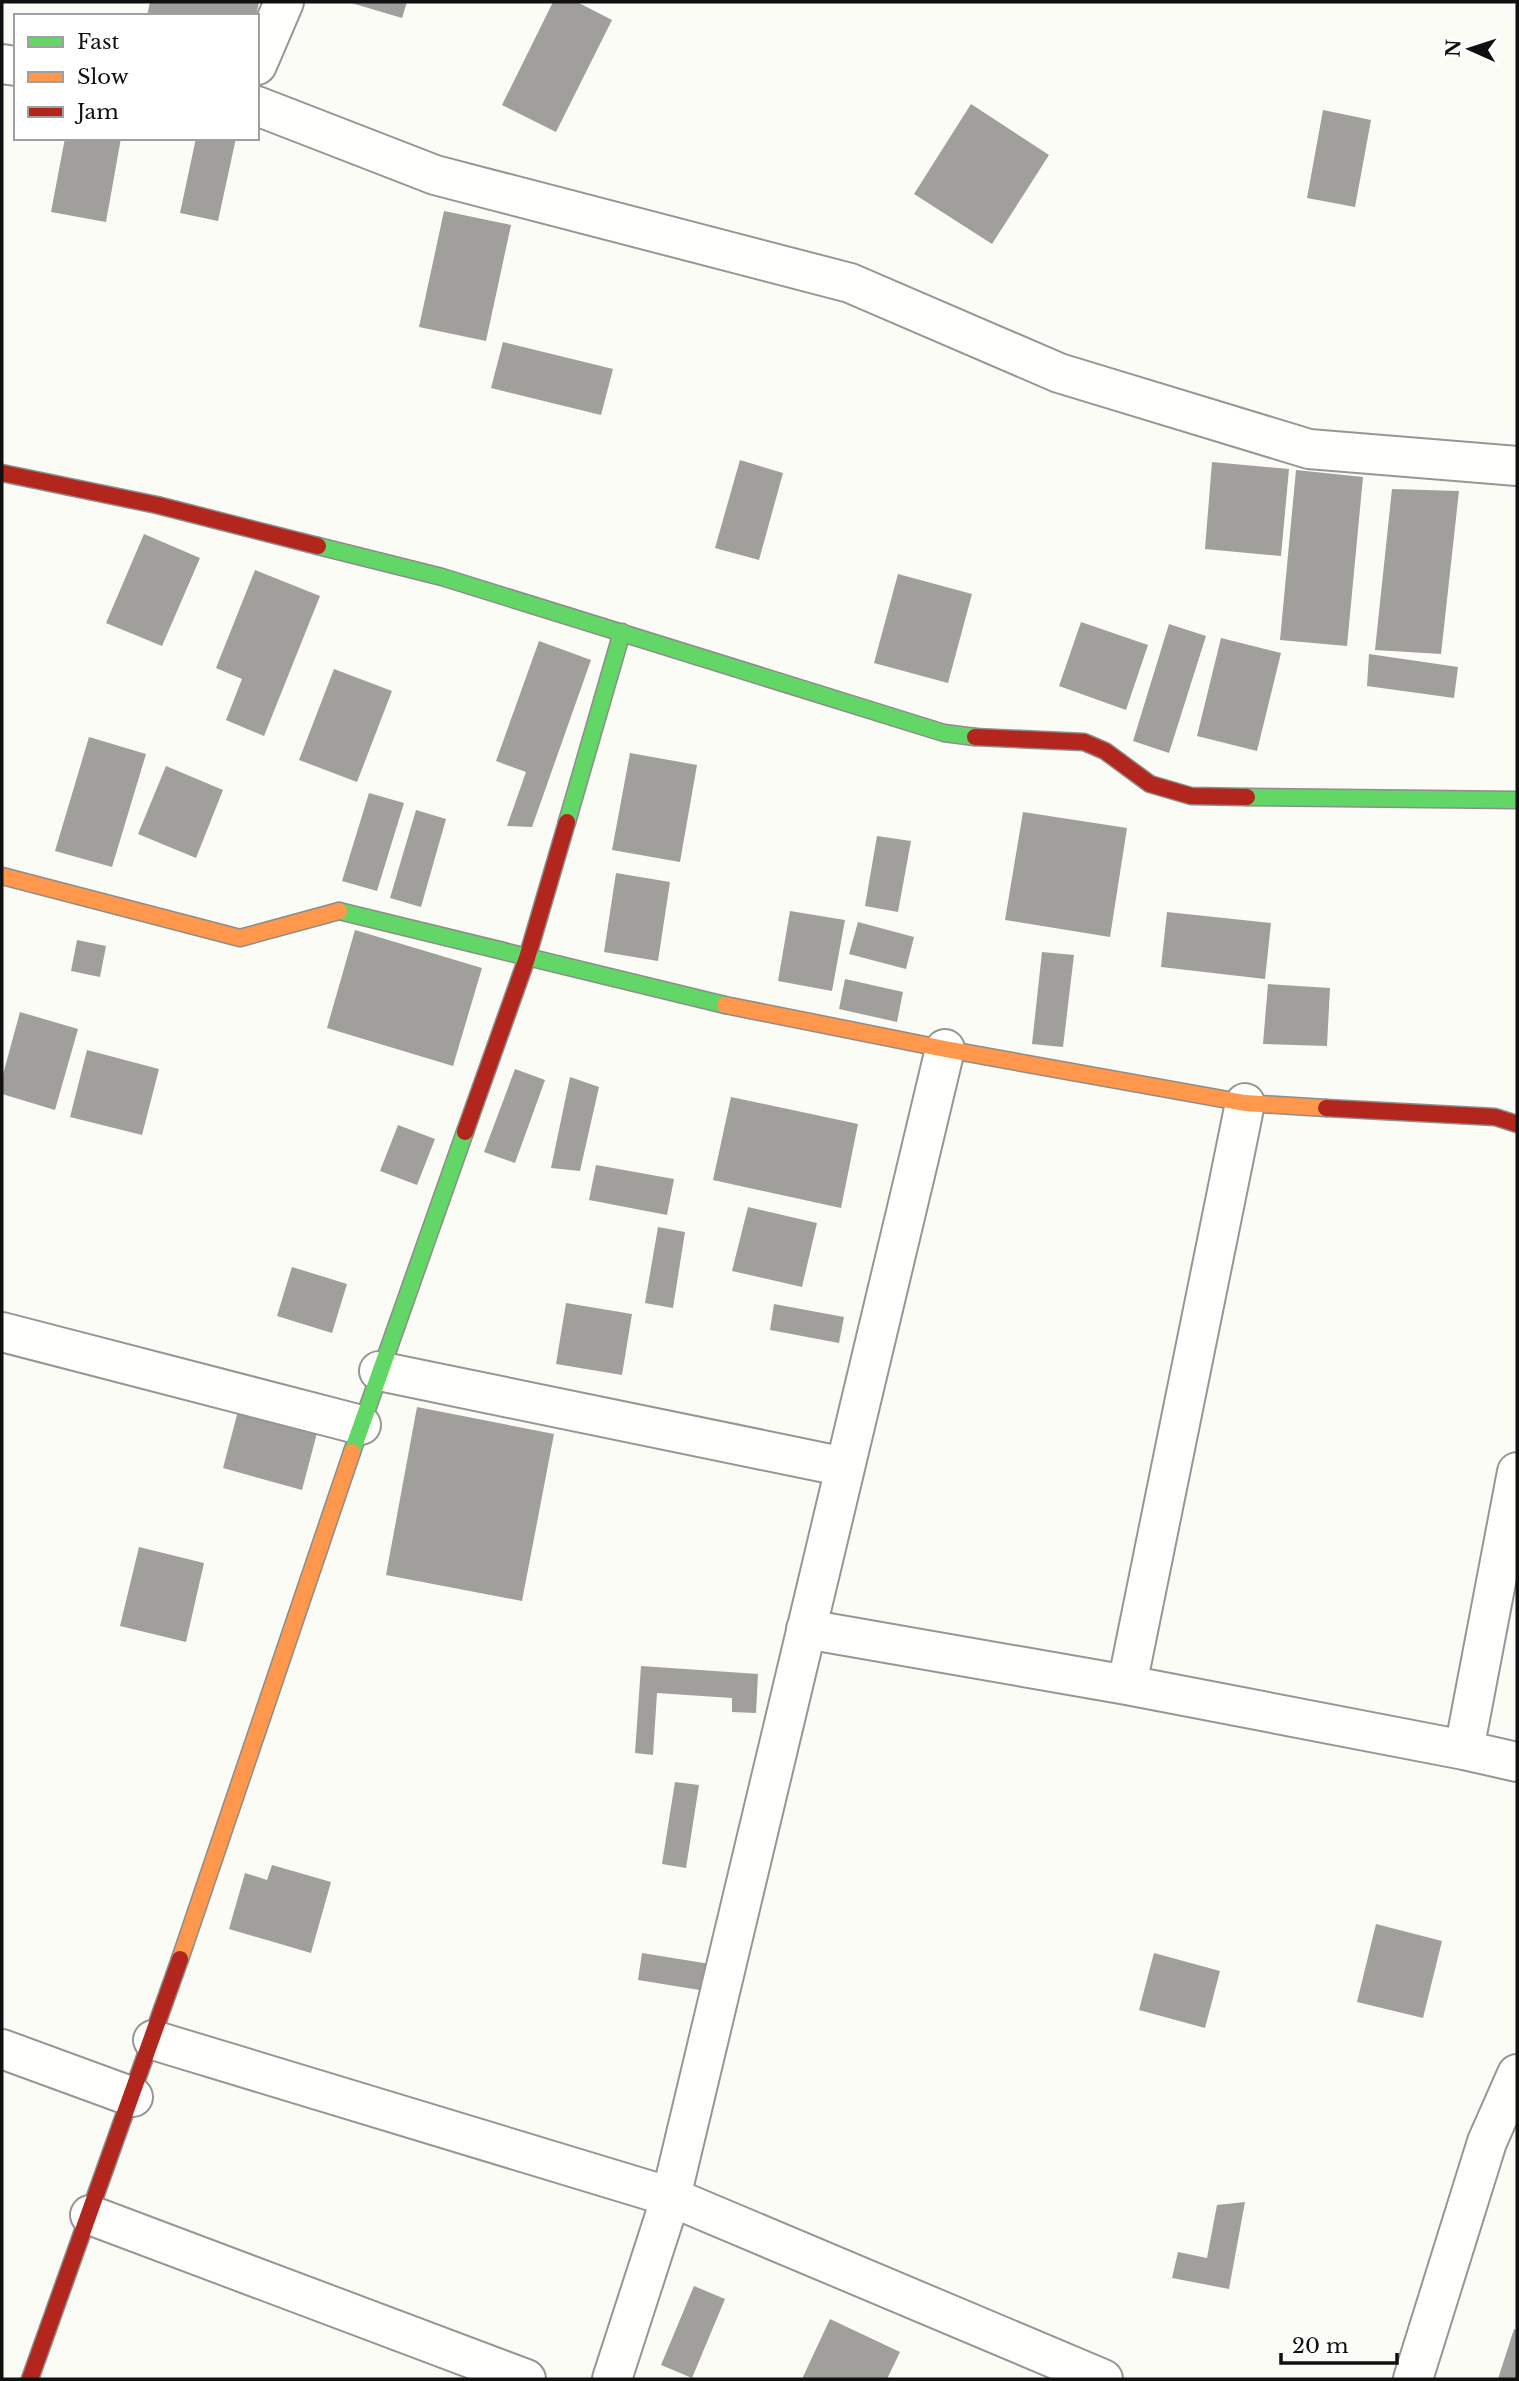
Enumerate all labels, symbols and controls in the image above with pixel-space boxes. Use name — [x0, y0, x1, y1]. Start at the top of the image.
legend — [14, 14, 259, 140]
north arrow — [1435, 14, 1505, 84]
text: Fast — [77, 29, 119, 55]
text: N — [1442, 38, 1465, 58]
text: Slow — [77, 64, 129, 90]
text: Jam — [74, 99, 119, 125]
scale bar — [1281, 2322, 1396, 2366]
text: 20 m — [1292, 2333, 1349, 2359]

